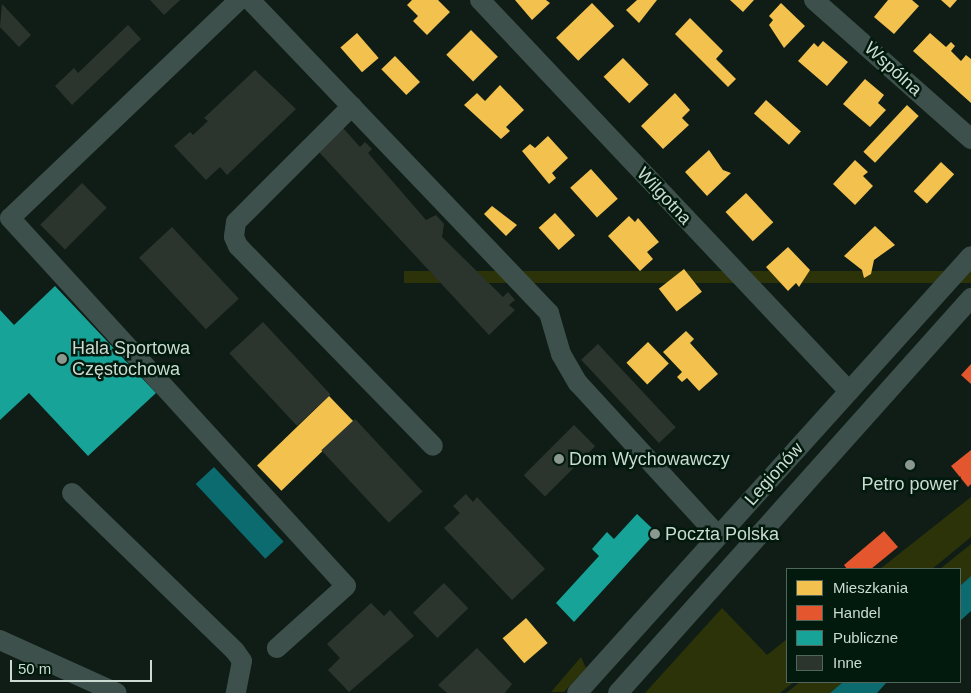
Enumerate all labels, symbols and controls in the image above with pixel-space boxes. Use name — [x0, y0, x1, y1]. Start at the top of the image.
street label: Wspólna — [860, 38, 926, 100]
street label: Wilgotna — [632, 163, 696, 229]
place label: Hala Sportowa Częstochowa — [72, 338, 190, 380]
marker: Hala Sportowa Częstochowa — [56, 353, 68, 365]
street label: Legionów — [740, 438, 808, 510]
place label: Dom Wychowawczy — [569, 448, 730, 470]
marker: Dom Wychowawczy — [553, 453, 565, 465]
marker: Petro power — [904, 459, 916, 471]
place label: Petro power — [861, 473, 959, 495]
place label: Poczta Polska — [665, 523, 779, 545]
marker: Poczta Polska — [649, 528, 661, 540]
legend — [786, 568, 961, 683]
text: Mieszkania — [833, 579, 908, 596]
text: Handel — [833, 604, 881, 621]
text: Publiczne — [833, 629, 898, 646]
scale bar — [12, 650, 155, 682]
text: Inne — [833, 654, 862, 671]
text: 50 m — [18, 660, 51, 677]

